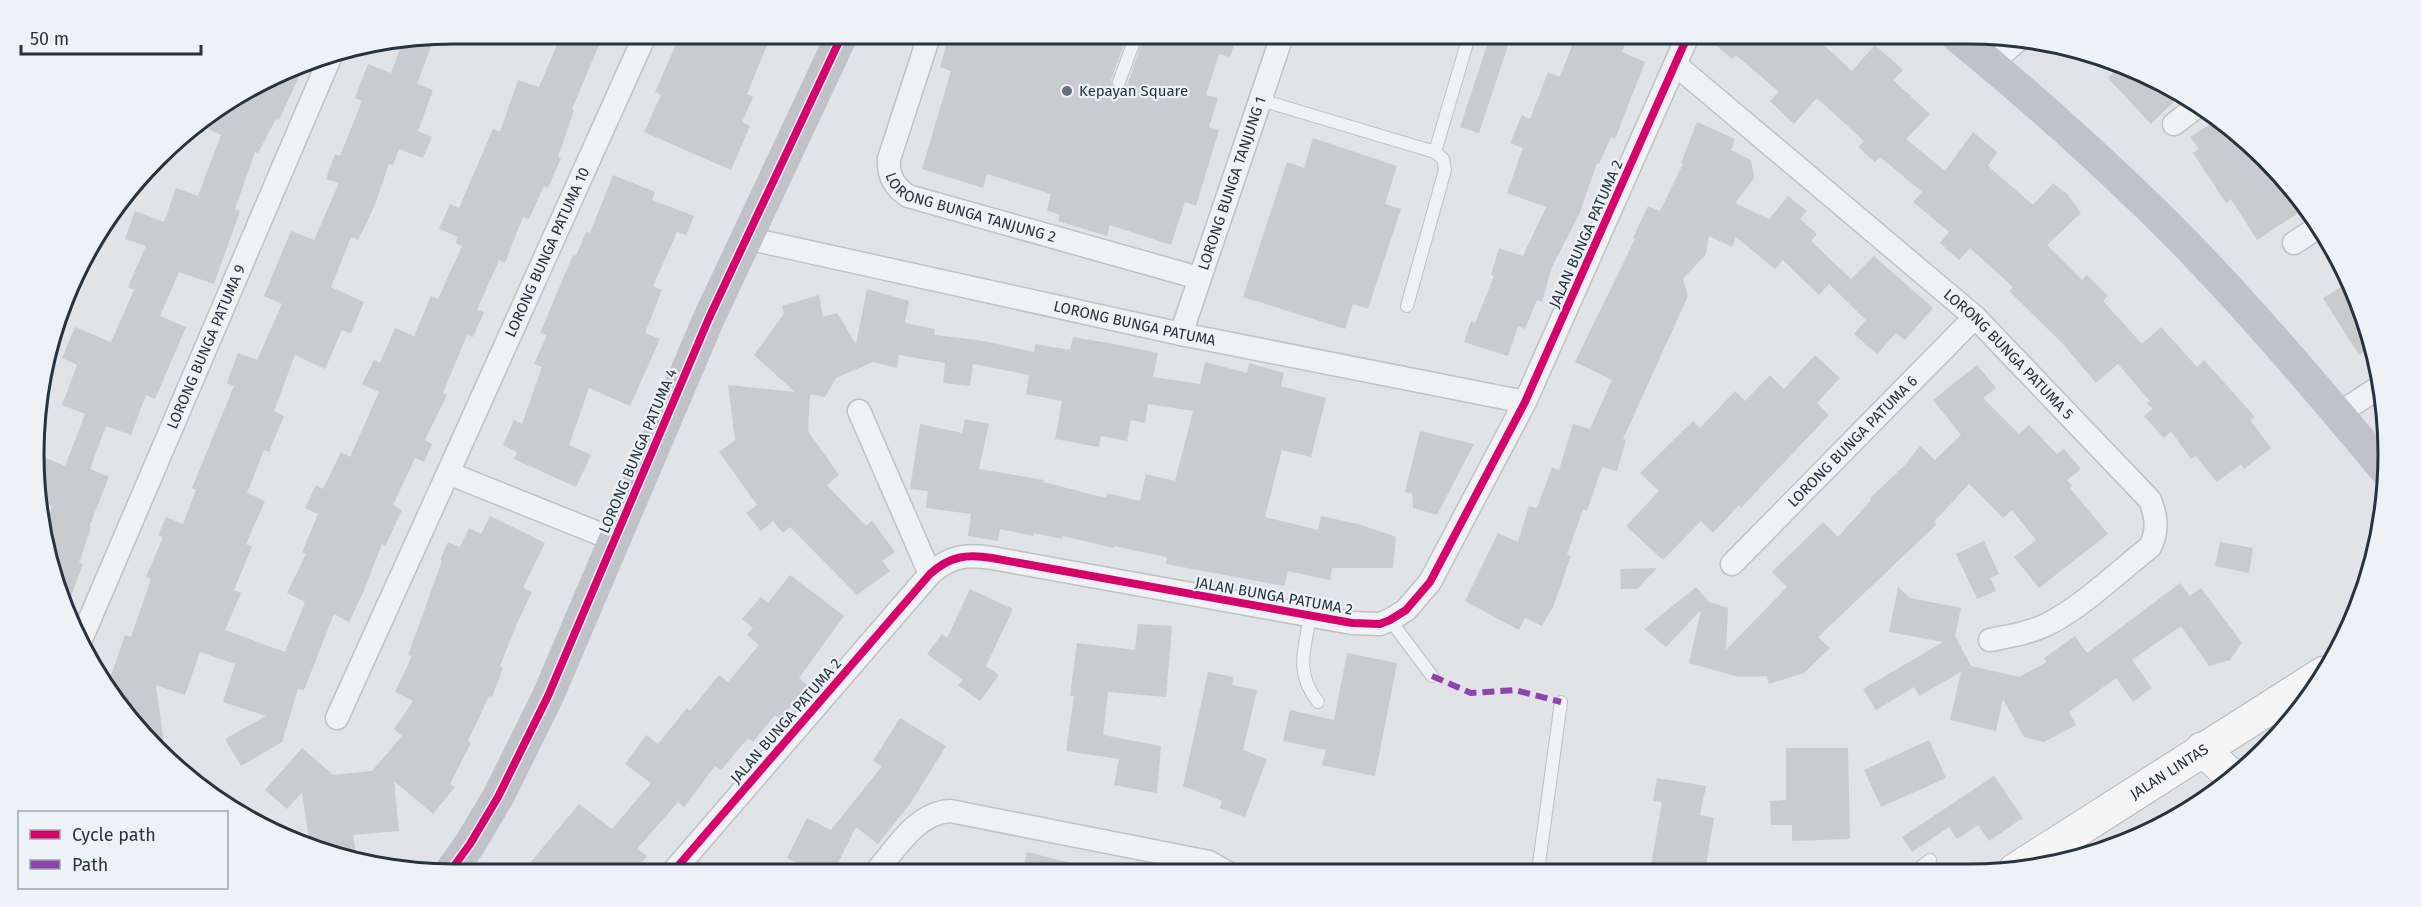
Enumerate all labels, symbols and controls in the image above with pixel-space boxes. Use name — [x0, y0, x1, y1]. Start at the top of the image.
scale bar — [21, 18, 201, 56]
text: 50 m — [30, 28, 69, 50]
place label: Kepayan Square — [1079, 82, 1188, 100]
marker: Kepayan Square — [1060, 84, 1074, 98]
street label: LORONG BUNGA TANJUNG 1 — [1194, 94, 1270, 273]
street label: JALAN BUNGA PATUMA 2 — [1545, 157, 1627, 311]
street label: LORONG BUNGA PATUMA 10 — [501, 165, 593, 340]
street label: LORONG BUNGA TANJUNG 2 — [881, 170, 1058, 246]
street label: LORONG BUNGA PATUMA 9 — [163, 262, 249, 432]
street label: LORONG BUNGA PATUMA 5 — [1940, 285, 2077, 423]
street label: LORONG BUNGA PATUMA — [1052, 297, 1218, 350]
street label: LORONG BUNGA PATUMA 4 — [595, 366, 681, 536]
street label: LORONG BUNGA PATUMA 6 — [1784, 372, 1921, 511]
street label: JALAN BUNGA PATUMA 2 — [1194, 573, 1354, 619]
street label: JALAN BUNGA PATUMA 2 — [727, 655, 845, 787]
street label: JALAN LINTAS — [2127, 740, 2212, 803]
legend — [18, 811, 228, 889]
text: Cycle path — [72, 824, 156, 846]
text: Path — [72, 854, 108, 876]

